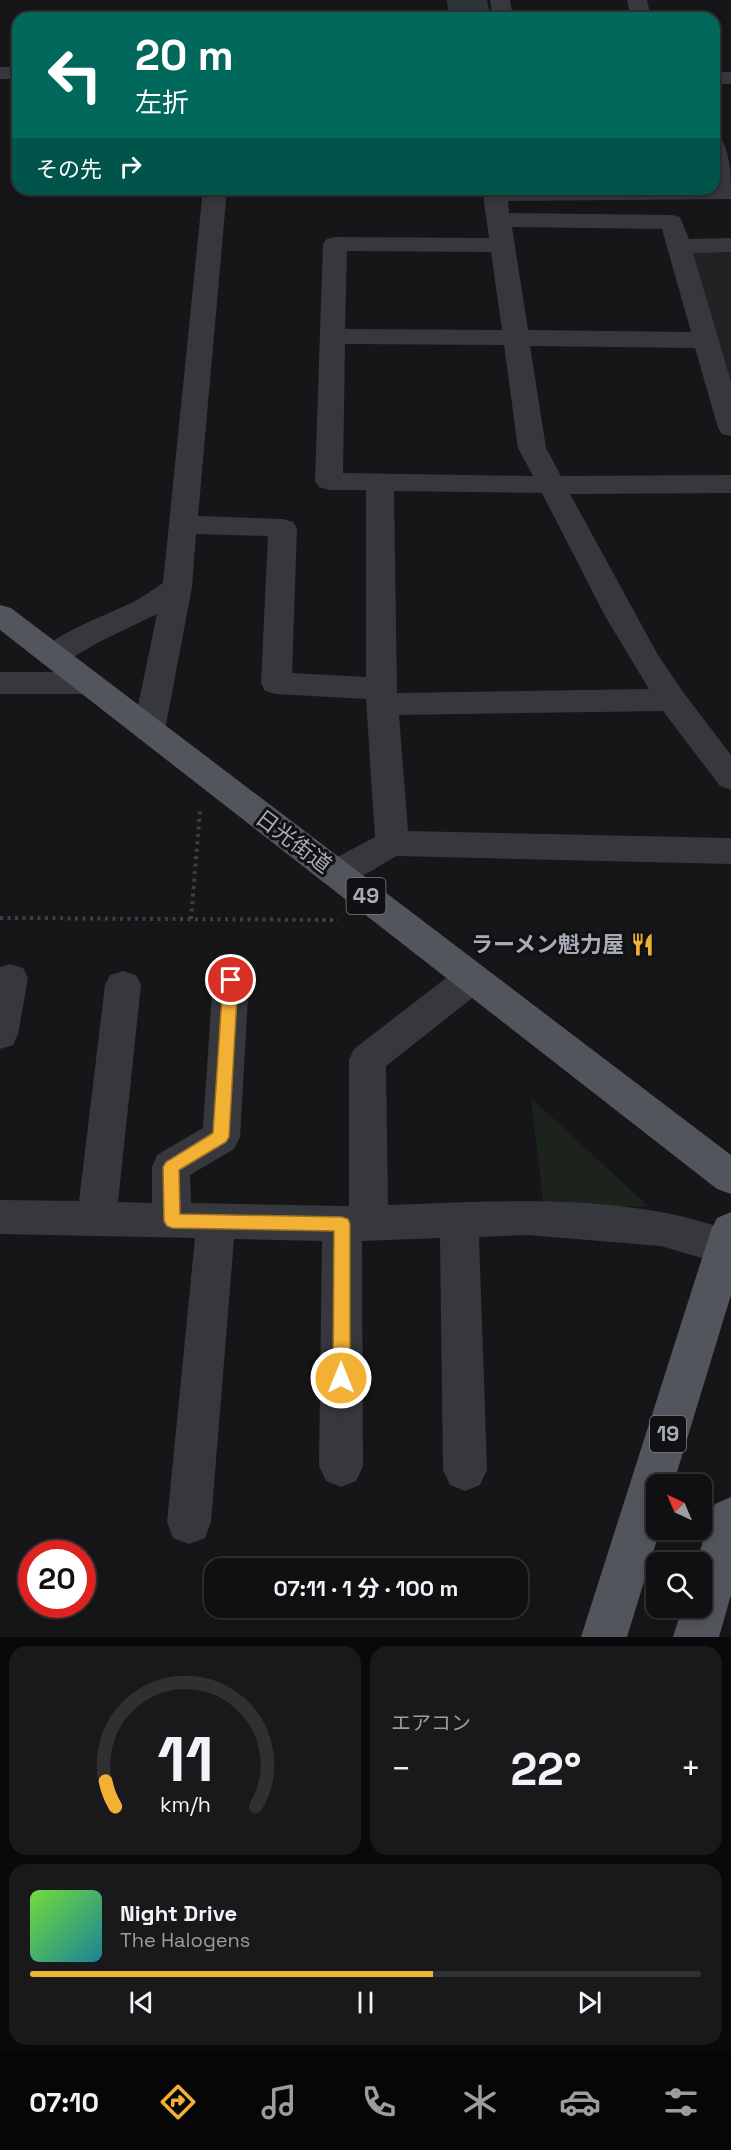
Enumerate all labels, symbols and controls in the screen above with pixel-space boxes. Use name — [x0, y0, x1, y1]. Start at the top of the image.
text: 20 m — [135, 29, 234, 82]
icon: left — [36, 36, 114, 114]
text: 左折 — [135, 85, 189, 120]
icon: right — [114, 150, 147, 183]
text: その先 — [36, 155, 102, 183]
street label: 日光街道 — [250, 803, 338, 879]
road number: 49 — [346, 878, 386, 914]
place label: ラーメン魁力屋 — [471, 930, 624, 958]
restaurant icon: ラーメン魁力屋 — [629, 931, 655, 957]
pin — [205, 954, 256, 1005]
icon: arrive — [214, 963, 247, 996]
position arrow — [309, 1346, 373, 1410]
road number: 19 — [650, 1416, 686, 1452]
north arrow — [646, 1474, 712, 1540]
map controls — [646, 1474, 712, 1618]
speed limit sign: 20 — [18, 1540, 96, 1618]
button: search — [646, 1552, 712, 1618]
text: 07:11 · 1 分 · 100 m — [274, 1574, 458, 1602]
text: エアコン — [391, 1710, 471, 1736]
text: 11 — [157, 1720, 213, 1799]
text: 22° — [510, 1741, 582, 1798]
text: − — [391, 1748, 411, 1790]
text: + — [681, 1748, 701, 1790]
text: km/h — [159, 1792, 211, 1819]
text: Night Drive — [120, 1899, 237, 1927]
text: The Halogens — [120, 1927, 250, 1953]
icon: previous — [125, 1986, 158, 2019]
icon: pause — [349, 1986, 382, 2019]
icon: next — [573, 1986, 606, 2019]
icon: directions — [157, 2081, 199, 2123]
icon: music — [258, 2081, 300, 2123]
icon: phone — [358, 2081, 400, 2123]
icon: climate — [459, 2081, 501, 2123]
icon: car — [559, 2081, 601, 2123]
icon: filters — [660, 2081, 702, 2123]
text: 07:10 — [29, 2085, 99, 2120]

